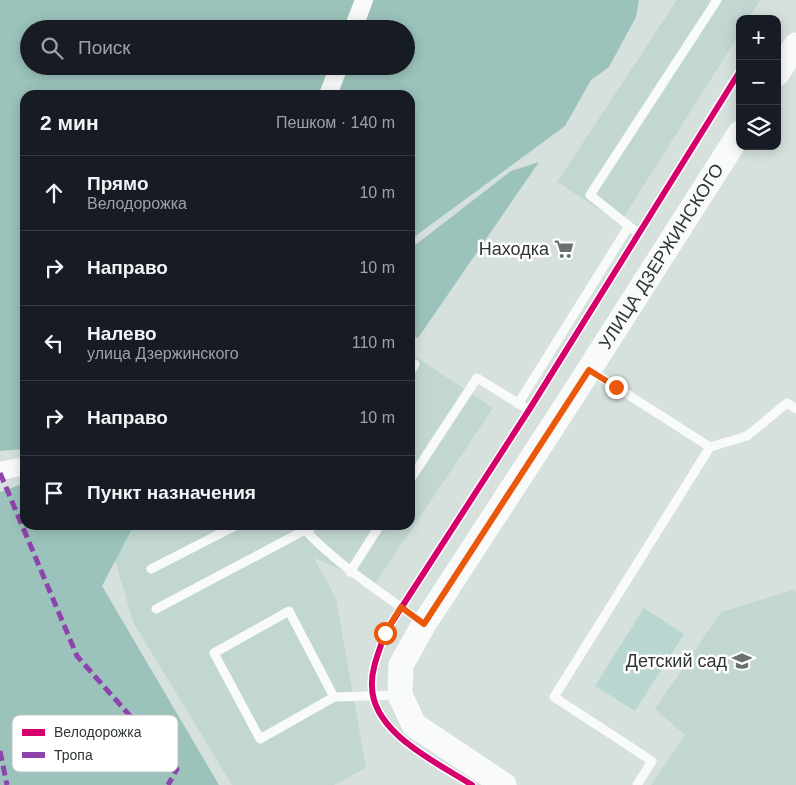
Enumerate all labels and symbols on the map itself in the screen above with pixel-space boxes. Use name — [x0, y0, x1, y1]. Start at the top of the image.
street label: УЛИЦА ДЗЕРЖИНСКОГО — [595, 160, 728, 353]
supermarket icon: Находка — [553, 238, 575, 260]
place label: Находка — [479, 239, 550, 259]
route end — [605, 376, 628, 399]
route start — [374, 622, 397, 645]
school or university icon: Детский сад — [731, 650, 753, 672]
place label: Детский сад — [626, 651, 727, 671]
legend — [12, 715, 178, 772]
text: Велодорожка — [54, 724, 142, 740]
text: Тропа — [54, 747, 93, 763]

